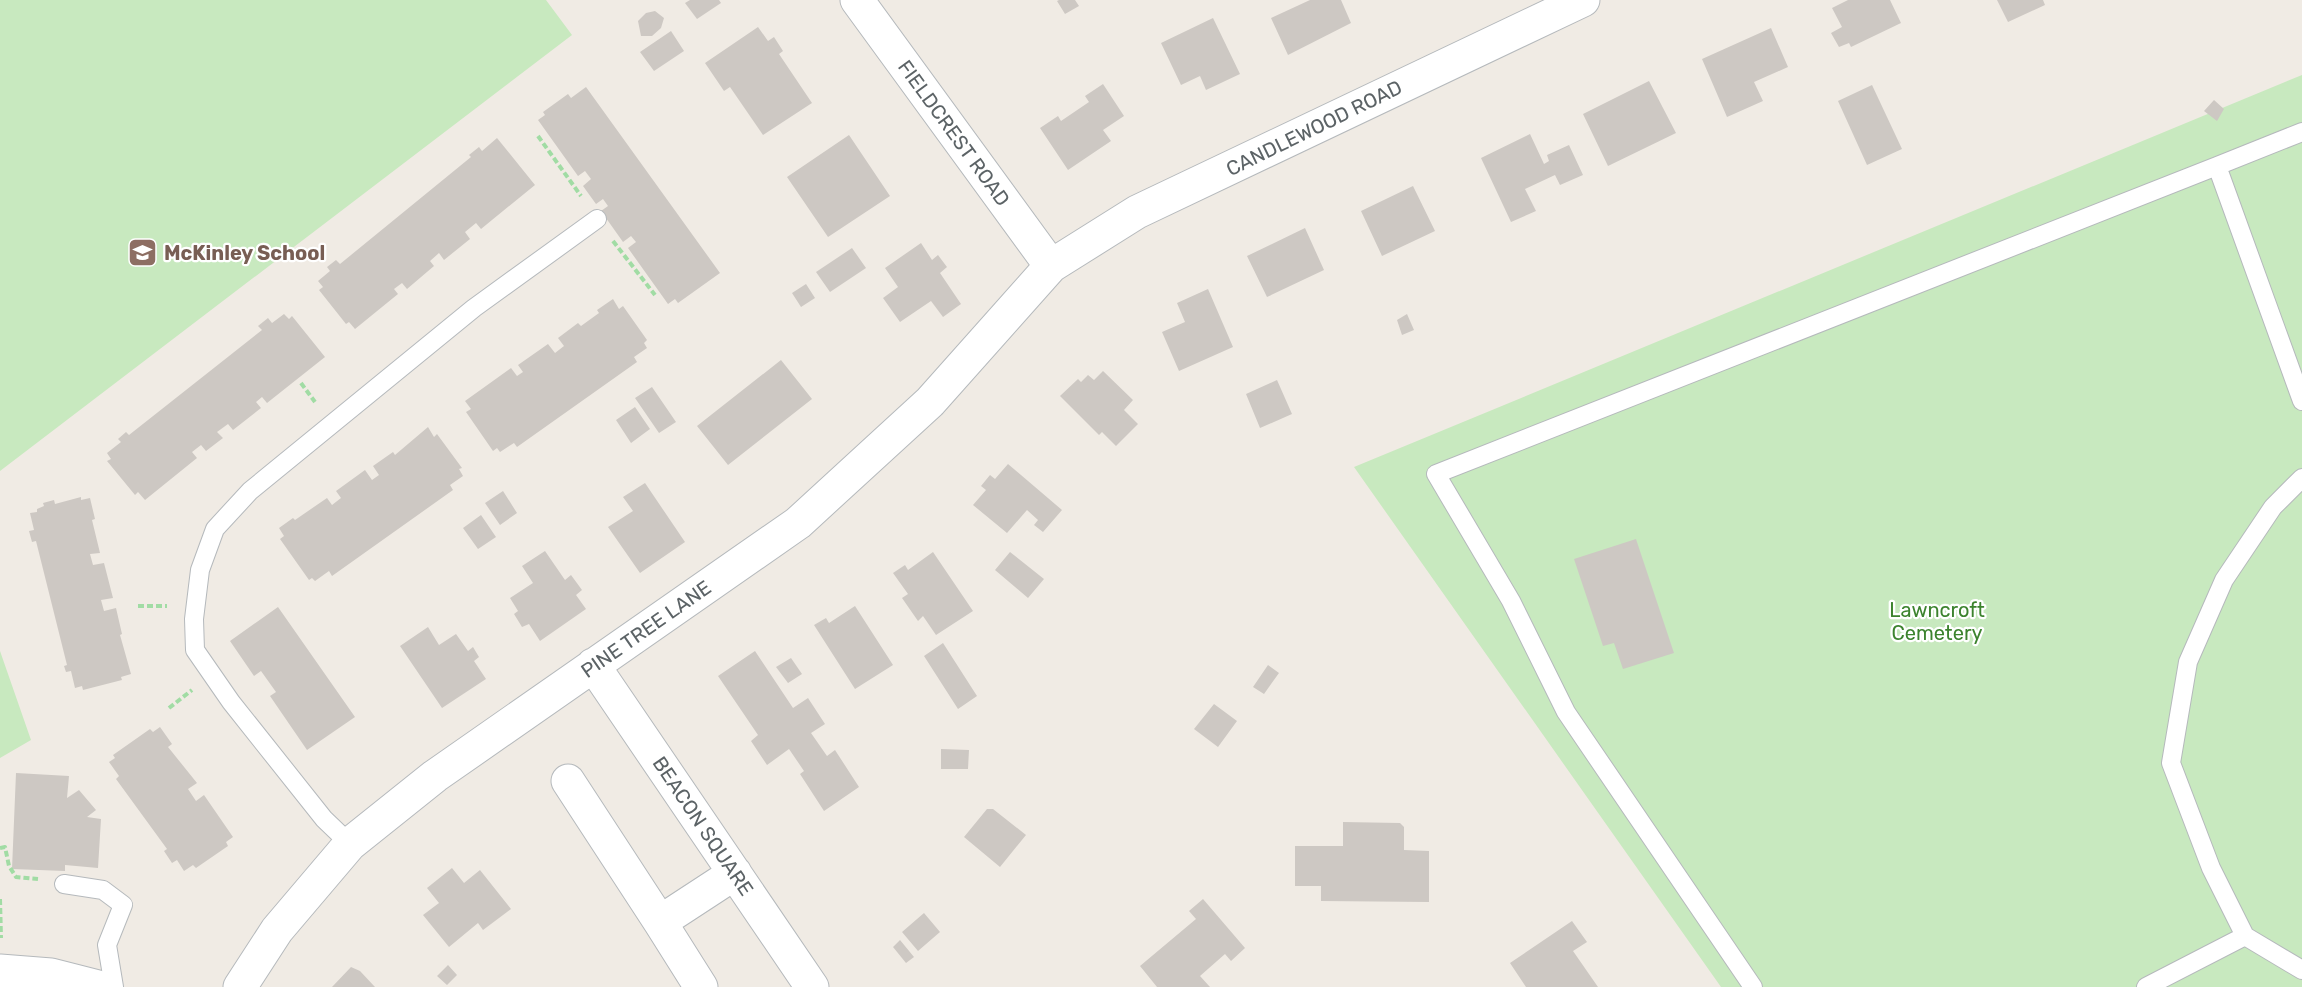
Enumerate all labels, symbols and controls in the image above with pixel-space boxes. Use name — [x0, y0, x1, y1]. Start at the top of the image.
street label: FIELDCREST ROAD — [893, 55, 1015, 211]
street label: CANDLEWOOD ROAD — [1222, 75, 1406, 181]
school or university icon: McKinley School — [127, 237, 159, 269]
place label: McKinley School — [164, 241, 325, 265]
street label: PINE TREE LANE — [576, 575, 716, 683]
park label: Lawncroft Cemetery — [1889, 598, 1985, 645]
street label: BEACON SQUARE — [648, 752, 758, 900]

